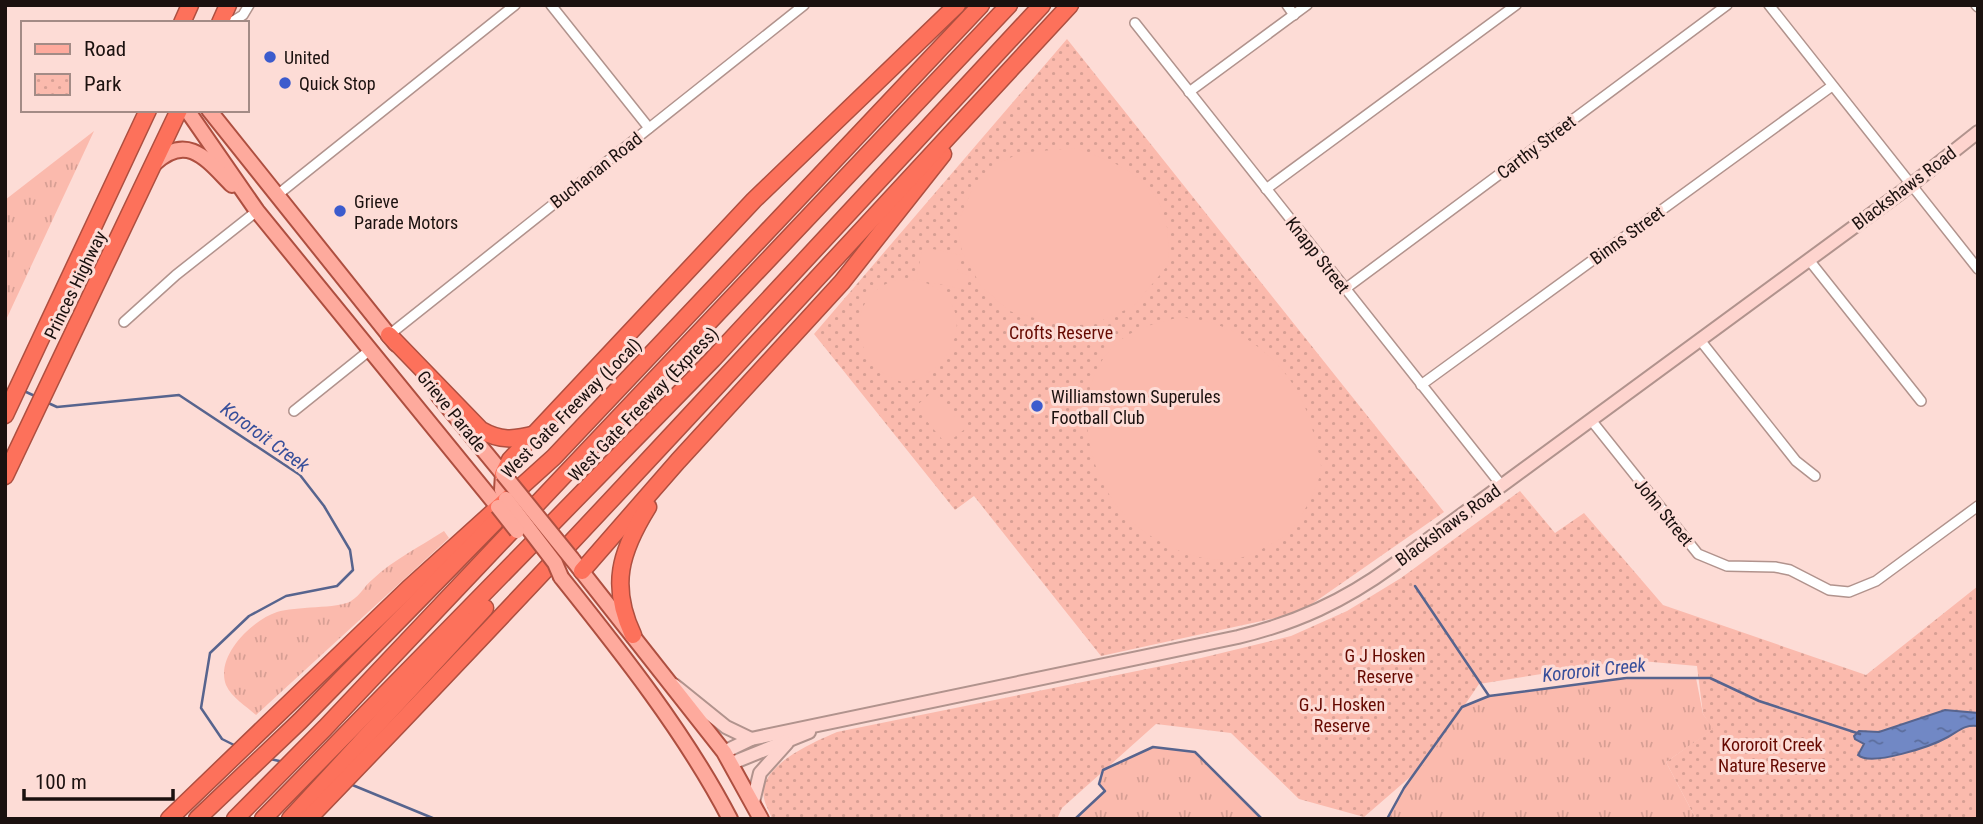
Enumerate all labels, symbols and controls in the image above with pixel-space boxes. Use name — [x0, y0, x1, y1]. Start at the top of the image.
legend — [21, 21, 248, 112]
text: Road — [84, 37, 126, 61]
place label: United — [284, 47, 330, 68]
marker: United — [262, 49, 278, 65]
text: Park — [84, 72, 122, 96]
place label: Quick Stop — [299, 73, 376, 94]
marker: Quick Stop — [277, 75, 293, 91]
street label: Carthy Street — [1493, 111, 1579, 183]
street label: Buchanan Road — [546, 128, 646, 212]
street label: Blackshaws Road — [1848, 142, 1960, 234]
place label: Grieve Parade Motors — [354, 191, 458, 233]
street label: Binns Street — [1586, 201, 1668, 269]
marker: Grieve Parade Motors — [332, 203, 348, 219]
street label: Knapp Street — [1282, 213, 1354, 297]
street label: Princes Highway — [40, 227, 111, 343]
street label: West Gate Freeway (Express) — [564, 322, 723, 486]
park label: Crofts Reserve — [1009, 322, 1113, 343]
street label: West Gate Freeway (Local) — [497, 334, 646, 483]
street label: Grieve Parade — [413, 366, 491, 456]
place label: Williamstown Superules Football Club — [1051, 386, 1221, 428]
water label: Kororoit Creek — [216, 397, 314, 477]
marker: Williamstown Superules Football Club — [1029, 398, 1045, 414]
street label: John Street — [1630, 474, 1698, 550]
street label: Blackshaws Road — [1391, 480, 1505, 570]
park label: G J Hosken Reserve — [1344, 645, 1426, 687]
water label: Kororoit Creek — [1541, 653, 1648, 687]
park label: G.J. Hosken Reserve — [1299, 694, 1385, 736]
park label: Kororoit Creek Nature Reserve — [1718, 734, 1826, 776]
scale bar — [24, 758, 173, 802]
text: 100 m — [35, 770, 87, 794]

